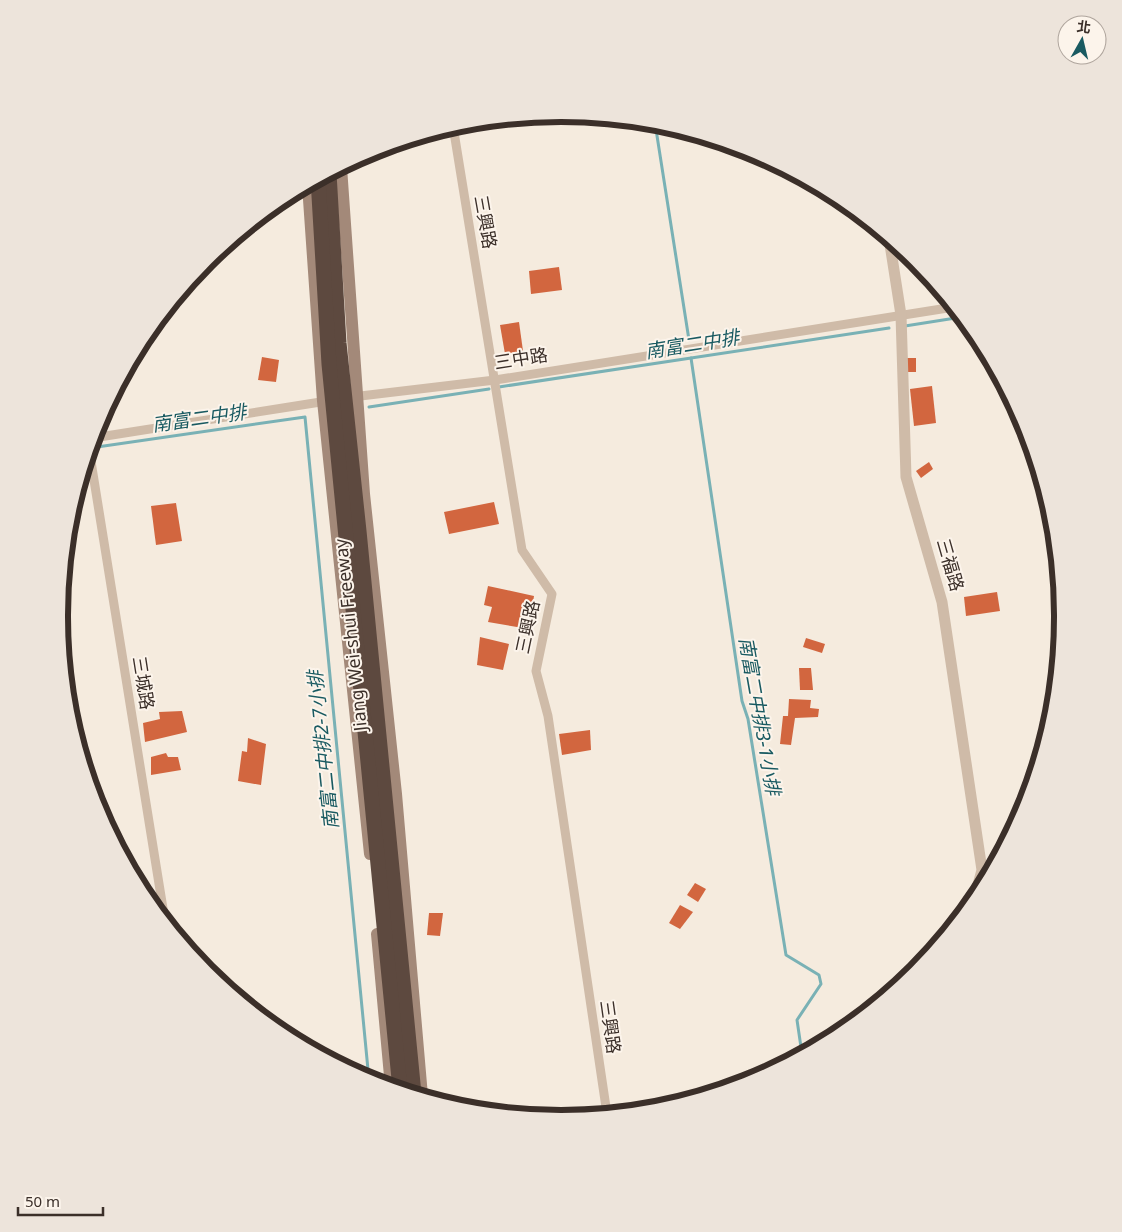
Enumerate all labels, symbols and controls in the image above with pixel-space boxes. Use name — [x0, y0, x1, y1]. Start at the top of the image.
north arrow — [1057, 15, 1107, 65]
text: 北 — [1076, 16, 1092, 37]
street label: 三興路 — [469, 193, 502, 250]
water label: 南富二中排 — [643, 323, 744, 364]
street label: 三中路 — [492, 342, 549, 374]
water label: 南富二中排 — [150, 398, 251, 437]
street label: 三福路 — [932, 535, 970, 594]
street label: Jiang Wei-shui Freeway — [328, 537, 372, 735]
street label: 三興路 — [510, 598, 544, 656]
water label: 南富二中排3-1小排 — [733, 635, 787, 800]
street label: 三城路 — [128, 654, 160, 711]
water label: 南富二中排2-7小排 — [301, 666, 344, 831]
street label: 三興路 — [595, 998, 627, 1055]
scale bar — [18, 1184, 102, 1216]
text: 50 m — [25, 1191, 60, 1211]

